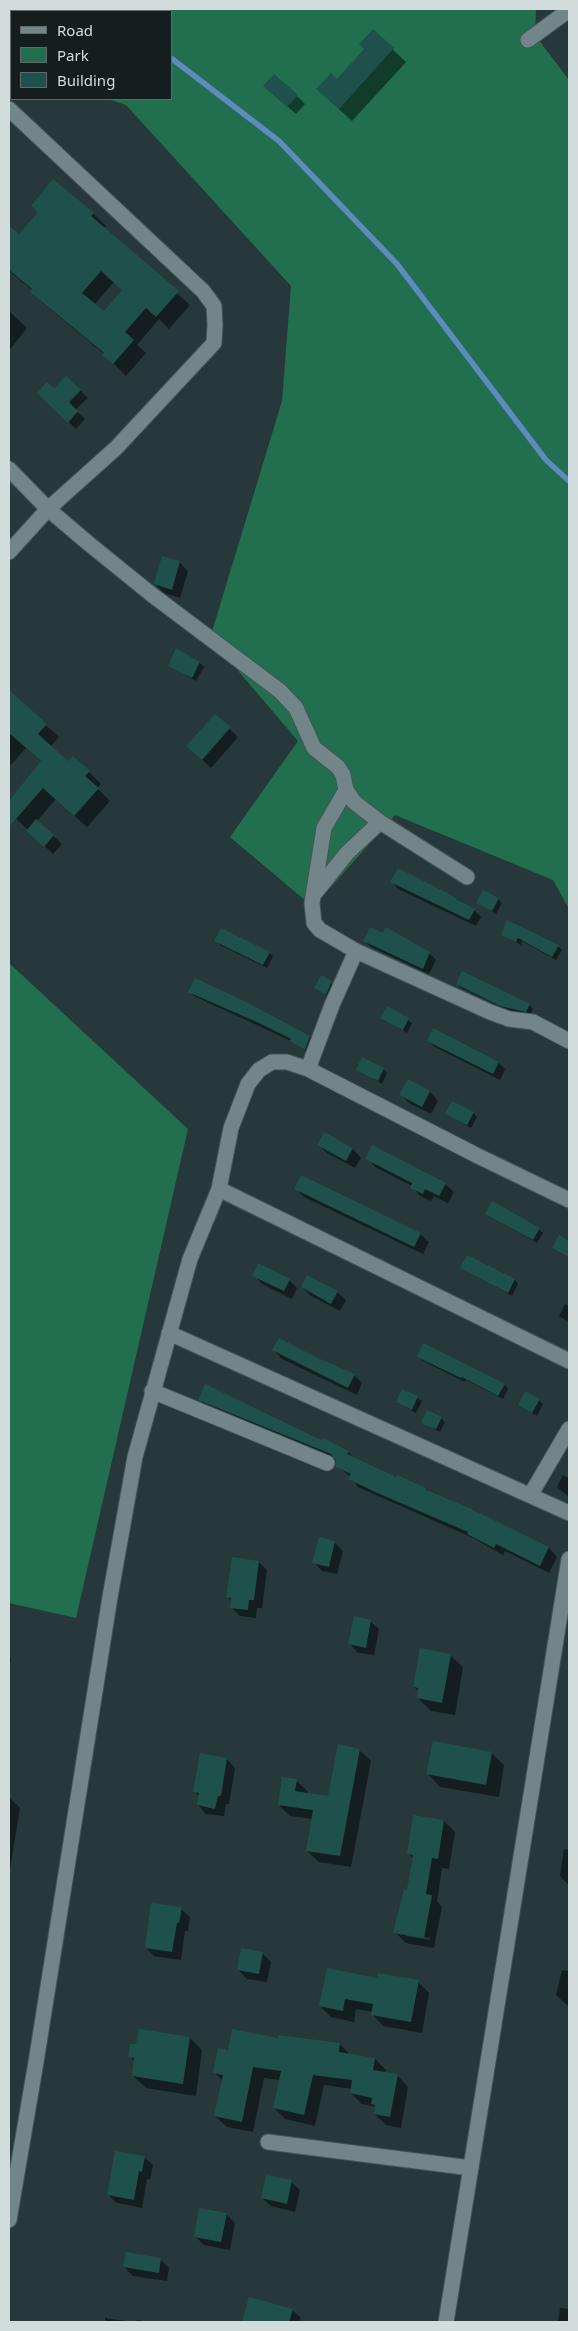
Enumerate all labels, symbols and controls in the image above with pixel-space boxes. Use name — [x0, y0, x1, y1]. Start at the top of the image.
legend — [10, 10, 172, 100]
text: Road — [57, 20, 93, 40]
text: Park — [57, 45, 89, 65]
text: Building — [57, 70, 115, 90]

